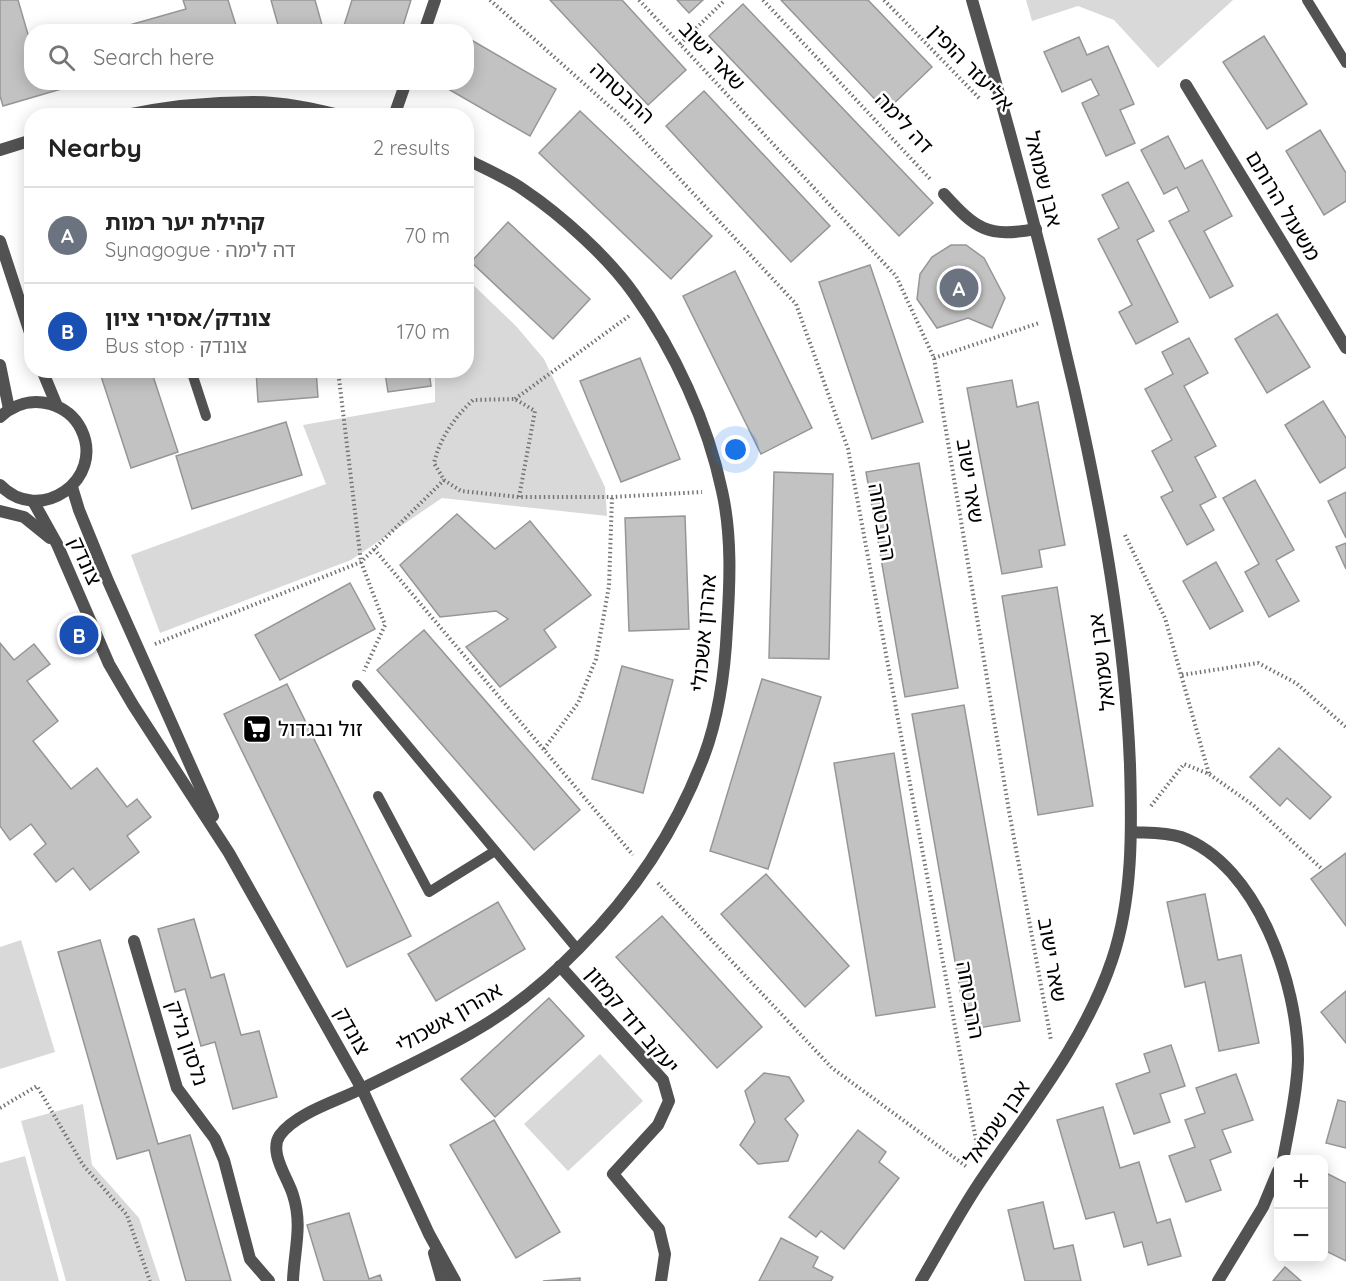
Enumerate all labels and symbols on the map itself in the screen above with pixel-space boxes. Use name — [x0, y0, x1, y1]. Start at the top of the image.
street label: שאר ישוב — [674, 15, 751, 95]
street label: אליעזר הופין — [924, 18, 1020, 116]
street label: ההבטחה — [585, 56, 660, 129]
street label: דה לימה — [870, 86, 939, 158]
street label: אבן שמואל — [1020, 128, 1068, 229]
street label: משעול הרותם — [1241, 146, 1327, 265]
pin: A — [940, 266, 978, 310]
your location — [721, 435, 750, 464]
street label: שאר ישוב — [951, 437, 990, 525]
street label: ההבטחה — [863, 481, 903, 563]
street label: צונדק — [64, 532, 108, 589]
street label: אהרון אשכולי — [685, 573, 721, 693]
pin: B — [60, 612, 98, 658]
street label: אבן שמואל — [1082, 612, 1120, 712]
supermarket icon: זול ובגדול — [241, 713, 273, 745]
place label: זול ובגדול — [278, 715, 363, 741]
street label: שאר ישוב — [1033, 916, 1073, 1004]
street label: ההבטחה — [951, 959, 991, 1041]
street label: יעקב דוד קמזון — [581, 961, 685, 1078]
street label: אהרון אשכולי — [391, 976, 506, 1058]
street label: נלסון גליק — [161, 996, 215, 1089]
street label: צונדק — [329, 1002, 376, 1059]
street label: אבן שמואל — [958, 1075, 1035, 1170]

